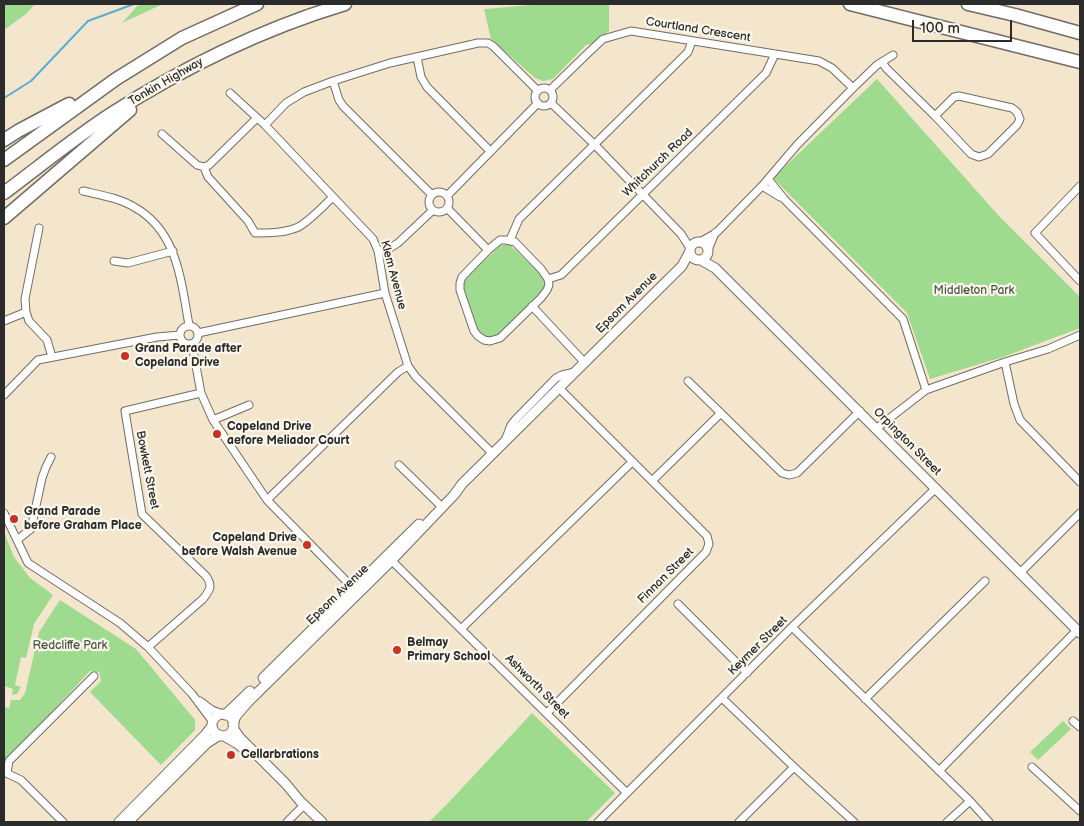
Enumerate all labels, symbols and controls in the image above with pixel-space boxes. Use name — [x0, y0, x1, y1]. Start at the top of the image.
scale bar — [914, 10, 1014, 42]
street label: Courtland Crescent — [645, 15, 751, 45]
text: 100 m — [920, 19, 960, 38]
street label: Tonkin Highway — [126, 55, 206, 109]
street label: Whitchurch Road — [620, 126, 696, 200]
street label: Klem Avenue — [377, 239, 409, 311]
street label: Epsom Avenue — [593, 269, 661, 337]
park label: Middleton Park — [934, 284, 1014, 298]
place label: Grand Parade after Copeland Drive — [135, 342, 241, 370]
marker: Grand Parade after Copeland Drive — [119, 350, 131, 362]
street label: Orpington Street — [870, 405, 944, 479]
place label: Copeland Drive aefore Meliador Court — [227, 420, 349, 448]
marker: Copeland Drive aefore Meliador Court — [211, 428, 223, 440]
street label: Bowkett Street — [132, 430, 162, 510]
place label: Grand Parade before Graham Place — [24, 505, 142, 533]
marker: Grand Parade before Graham Place — [8, 513, 20, 525]
place label: Copeland Drive before Walsh Avenue — [182, 531, 297, 559]
marker: Copeland Drive before Walsh Avenue — [301, 539, 313, 551]
street label: Finnan Street — [635, 545, 697, 607]
street label: Epsom Avenue — [304, 562, 372, 628]
street label: Keymer Street — [725, 613, 791, 679]
place label: Belmay Primary School — [407, 636, 490, 664]
park label: Redcliffe Park — [33, 639, 107, 653]
marker: Belmay Primary School — [391, 644, 403, 656]
street label: Ashworth Street — [502, 652, 572, 722]
place label: Cellarbrations — [241, 748, 319, 762]
marker: Cellarbrations — [225, 749, 237, 761]

